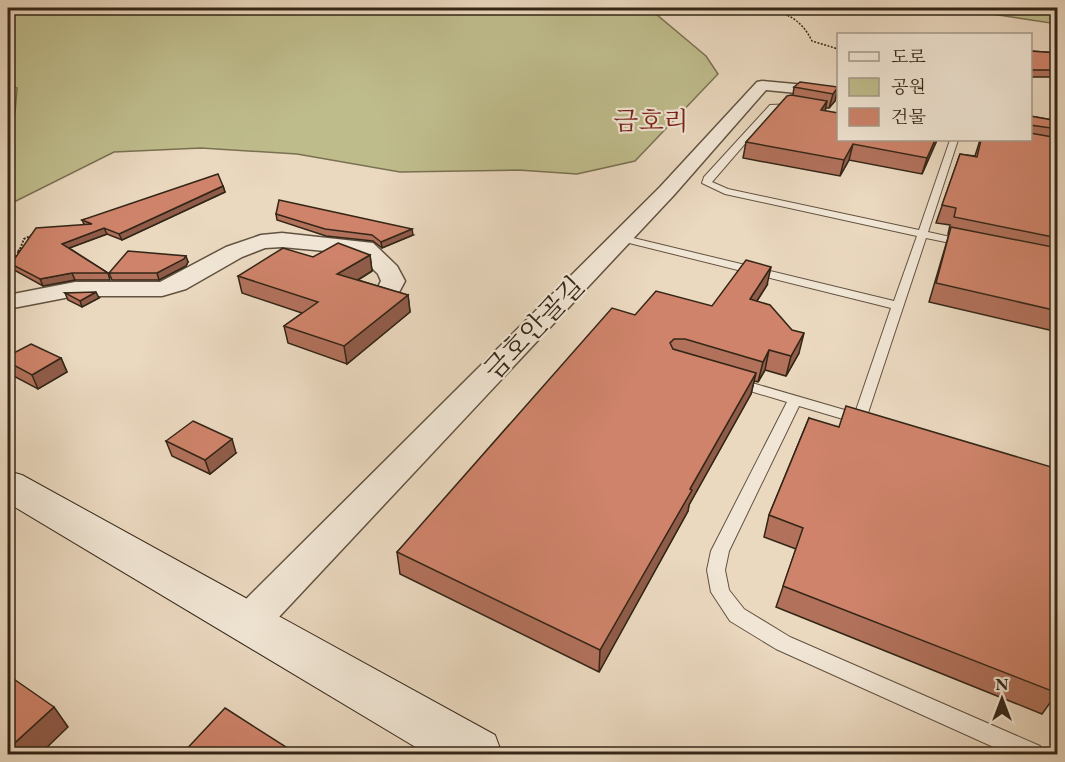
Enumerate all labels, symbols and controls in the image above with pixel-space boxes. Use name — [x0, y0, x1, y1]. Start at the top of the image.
legend — [837, 33, 1032, 141]
text: 도로 — [891, 45, 926, 68]
text: 공원 — [891, 75, 926, 98]
district label: 금호리 — [613, 104, 689, 138]
text: 건물 — [891, 105, 926, 128]
street label: 금호안골길 — [476, 269, 592, 387]
north arrow — [972, 669, 1032, 729]
text: N — [996, 674, 1009, 695]

